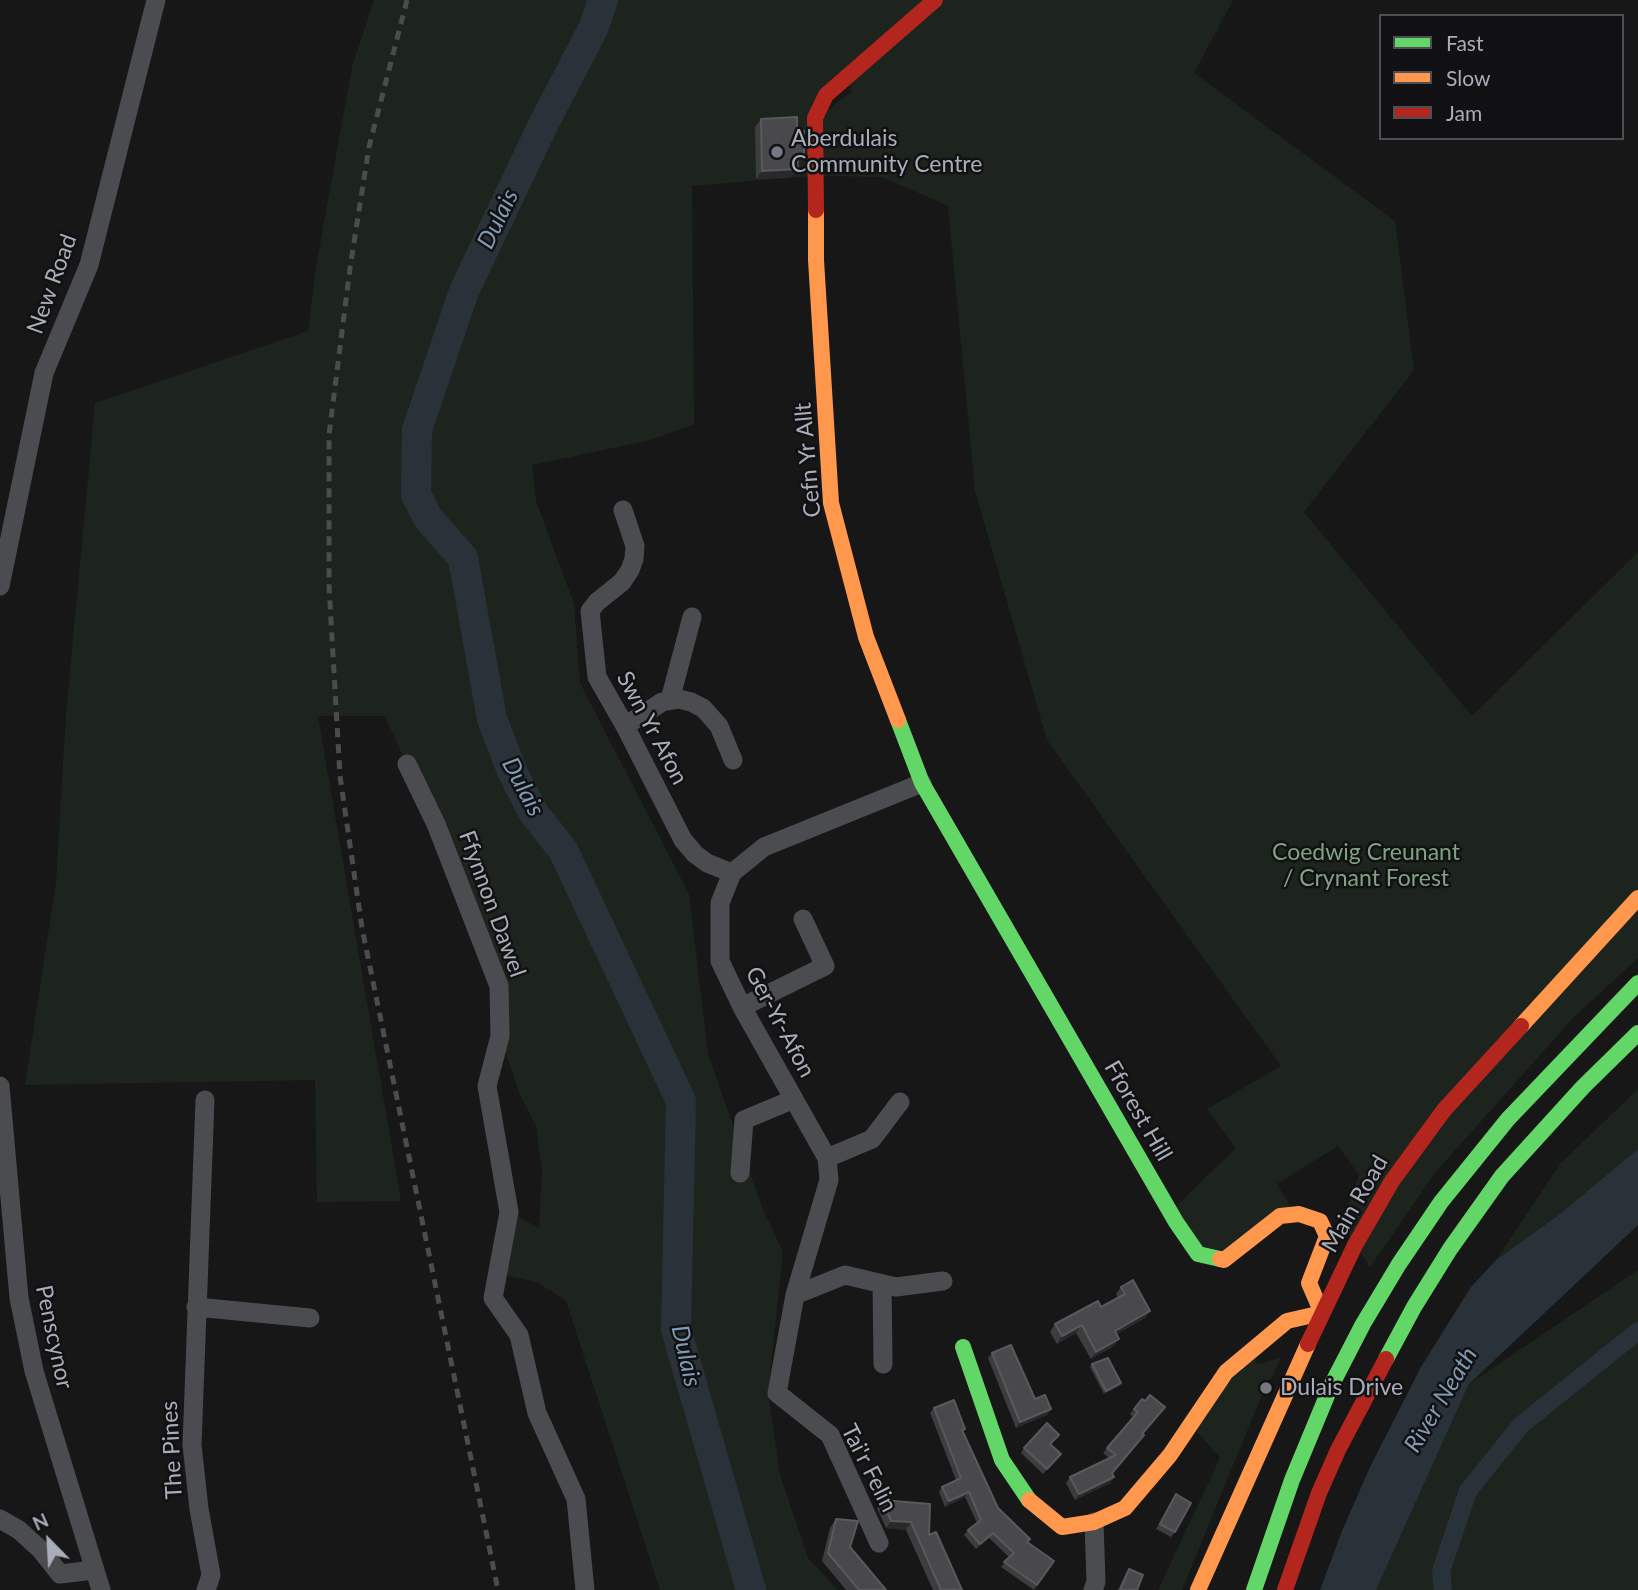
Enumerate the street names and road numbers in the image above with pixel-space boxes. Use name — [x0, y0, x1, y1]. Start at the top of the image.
street label: New Road — [21, 230, 83, 338]
street label: Cefn Yr Allt — [789, 401, 827, 519]
street label: Swn Yr Afon — [611, 667, 693, 789]
street label: Ffynnon Dawel — [453, 827, 531, 981]
street label: Ger-Yr-Afon — [739, 962, 821, 1082]
street label: Fforest Hill — [1098, 1056, 1178, 1166]
street label: Main Road — [1316, 1150, 1394, 1258]
street label: Penscynor — [30, 1283, 78, 1391]
street label: The Pines — [156, 1400, 188, 1500]
street label: Tai'r Felin — [835, 1420, 903, 1516]

